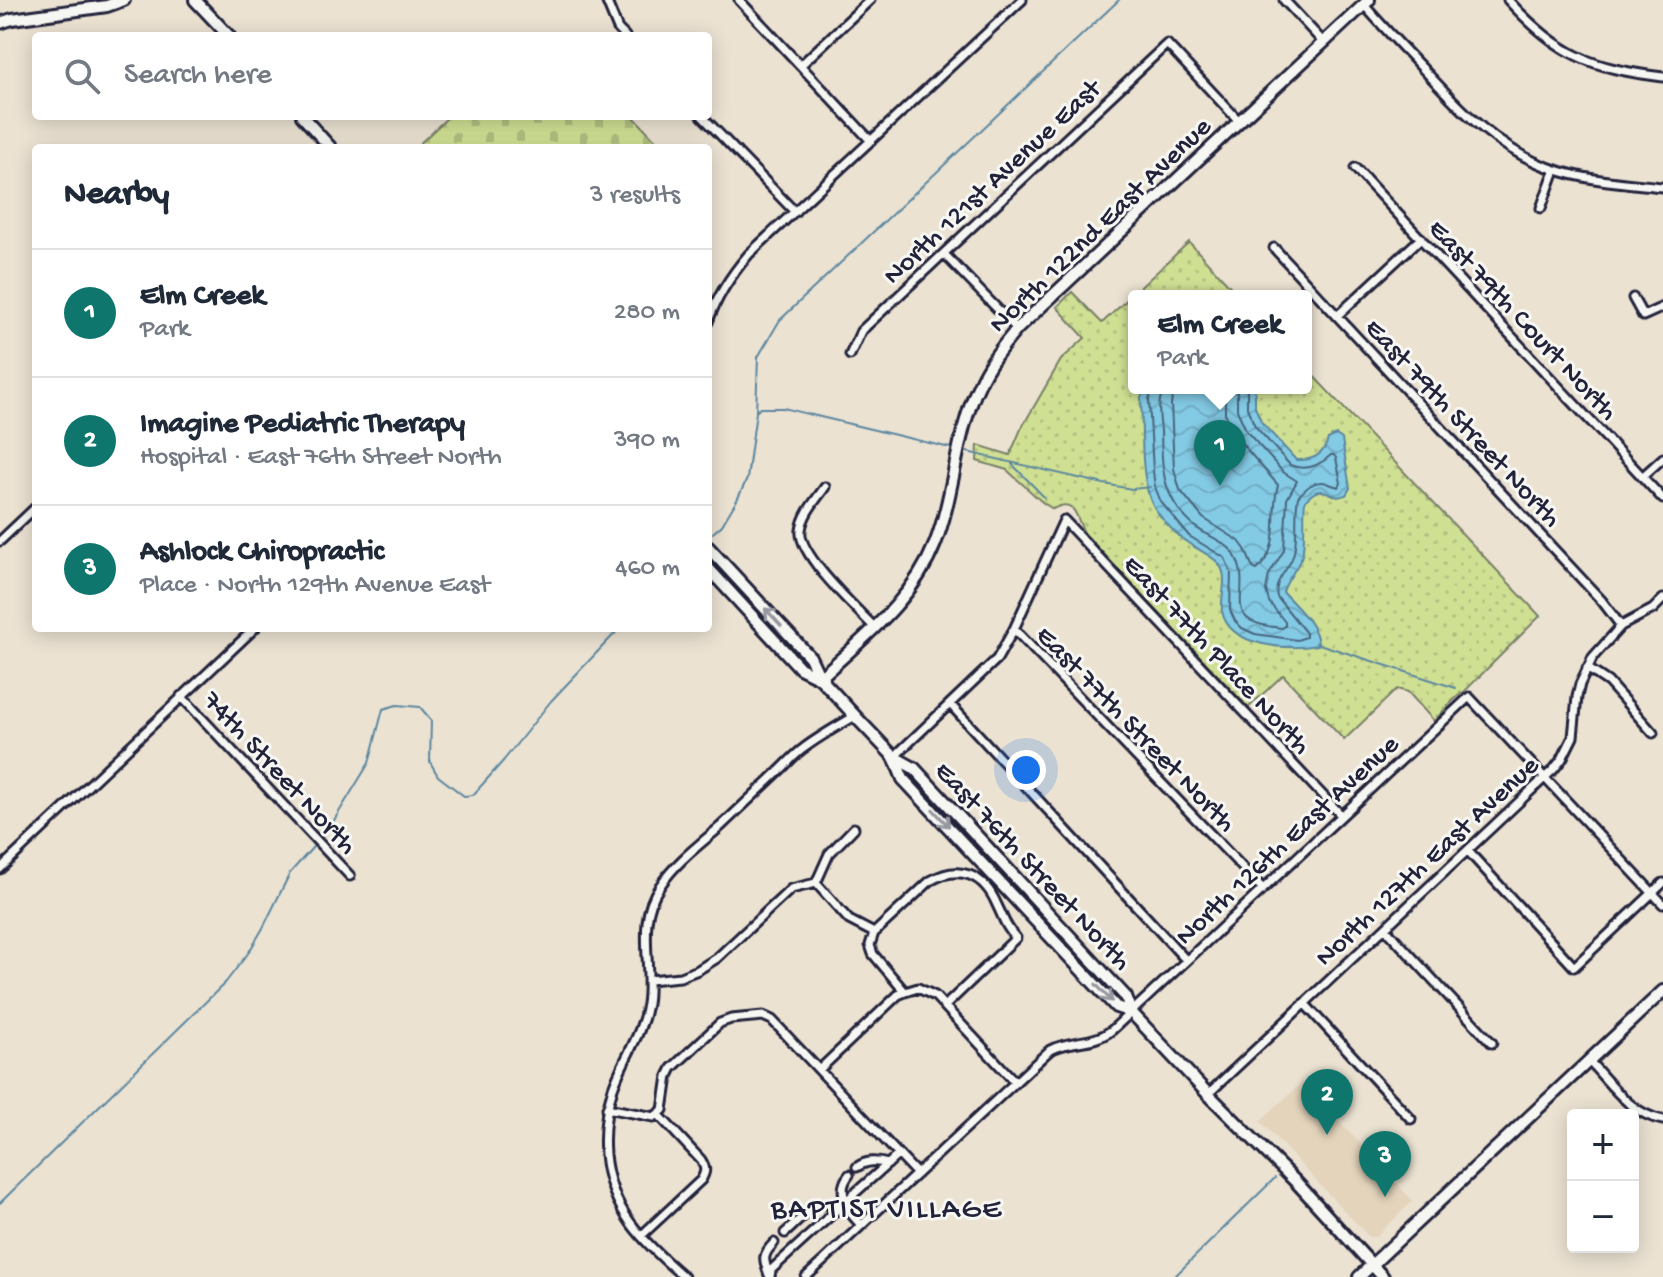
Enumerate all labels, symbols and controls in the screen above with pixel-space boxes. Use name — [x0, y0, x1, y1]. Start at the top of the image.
search box — [32, 32, 712, 120]
icon: search — [60, 54, 104, 98]
text: Search here — [124, 59, 272, 94]
street label: North 121st Avenue East — [877, 72, 1111, 293]
street label: North 122nd East Avenue — [983, 111, 1220, 341]
text: Nearby — [64, 176, 169, 216]
text: 3 results — [590, 181, 680, 212]
street label: East 79th Court North — [1420, 214, 1623, 429]
text: Elm Creek — [140, 280, 265, 315]
popup — [1128, 290, 1312, 394]
text: 1 — [85, 298, 95, 329]
text: 280 m — [614, 298, 680, 329]
text: Elm Creek — [1158, 309, 1282, 344]
street label: East 79th Street North — [1356, 313, 1567, 535]
text: Park — [140, 315, 190, 346]
text: Park — [1158, 344, 1207, 375]
text: Imagine Pediatric Therapy — [140, 408, 465, 443]
pin: 1 — [1194, 420, 1246, 486]
text: 2 — [84, 426, 96, 457]
text: 390 m — [614, 426, 680, 457]
text: Hospital · East 76th Street North — [140, 443, 502, 474]
text: Ashlock Chiropractic — [140, 536, 384, 571]
street label: East 77th Place North — [1115, 550, 1317, 763]
text: 3 — [83, 554, 97, 585]
text: 460 m — [615, 554, 680, 585]
text: Place · North 129th Avenue East — [140, 571, 490, 602]
one-way arrow — [764, 607, 783, 627]
street label: East 77th Street North — [1028, 620, 1242, 840]
street label: 74th Street North — [194, 685, 363, 863]
street label: North 126th East Avenue — [1169, 729, 1407, 954]
your location — [1006, 750, 1046, 790]
street label: North 127th East Avenue — [1309, 750, 1547, 975]
street label: East 76th Street North — [926, 756, 1137, 978]
one-way arrow — [931, 808, 949, 828]
one-way arrow — [1094, 983, 1113, 1003]
pin: 2 — [1301, 1069, 1353, 1135]
map controls — [1567, 1109, 1639, 1253]
button: + — [1567, 1109, 1639, 1181]
pin: 3 — [1359, 1131, 1411, 1197]
button: − — [1567, 1181, 1639, 1253]
district label: BAPTIST VILLAGE — [770, 1194, 1003, 1229]

